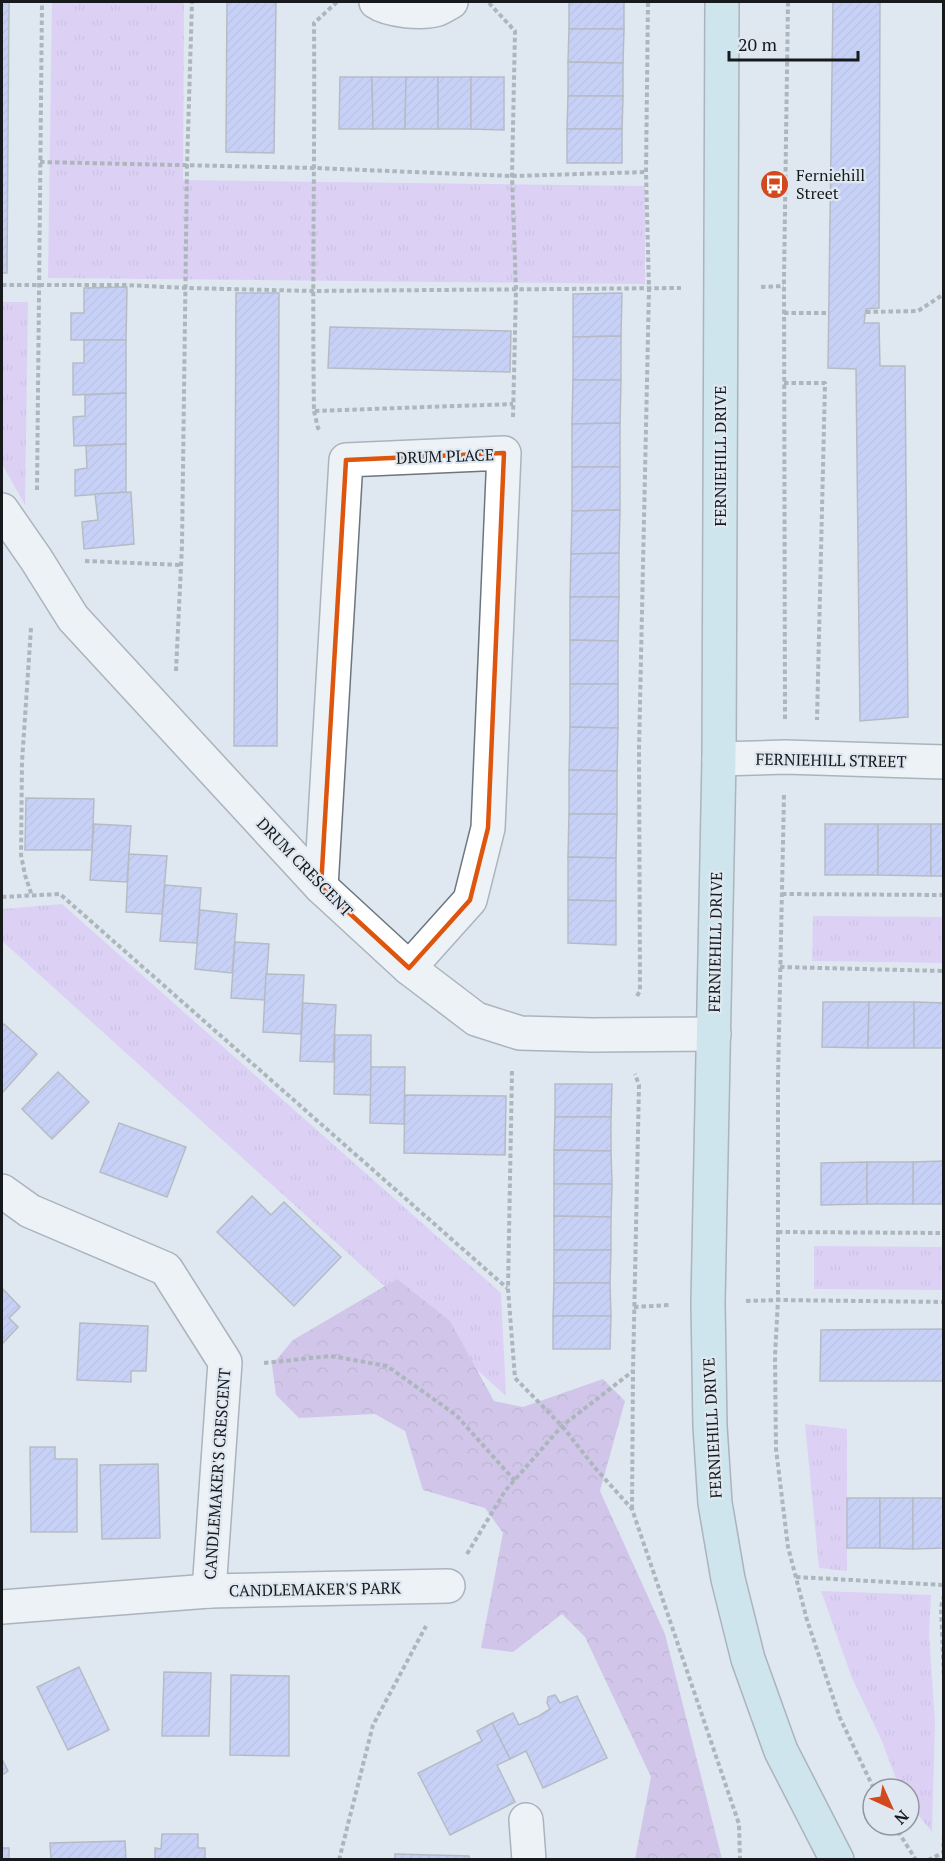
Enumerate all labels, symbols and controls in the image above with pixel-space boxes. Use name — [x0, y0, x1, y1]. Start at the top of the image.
scale bar — [729, 24, 858, 62]
text: 20 m — [738, 32, 778, 56]
place label: Ferniehill Street — [796, 164, 865, 204]
bus stop icon: Ferniehill Street — [759, 168, 791, 200]
street label: FERNIEHILL DRIVE — [709, 385, 731, 527]
street label: DRUM PLACE — [396, 443, 494, 469]
street label: FERNIEHILL STREET — [755, 748, 907, 772]
street label: DRUM CRESCENT — [252, 813, 358, 921]
street label: FERNIEHILL DRIVE — [703, 871, 727, 1013]
street label: FERNIEHILL DRIVE — [697, 1357, 727, 1499]
street label: CANDLEMAKER'S CRESCENT — [199, 1367, 235, 1580]
street label: CANDLEMAKER'S PARK — [229, 1576, 402, 1602]
north arrow — [861, 1777, 921, 1837]
text: N — [890, 1806, 914, 1830]

